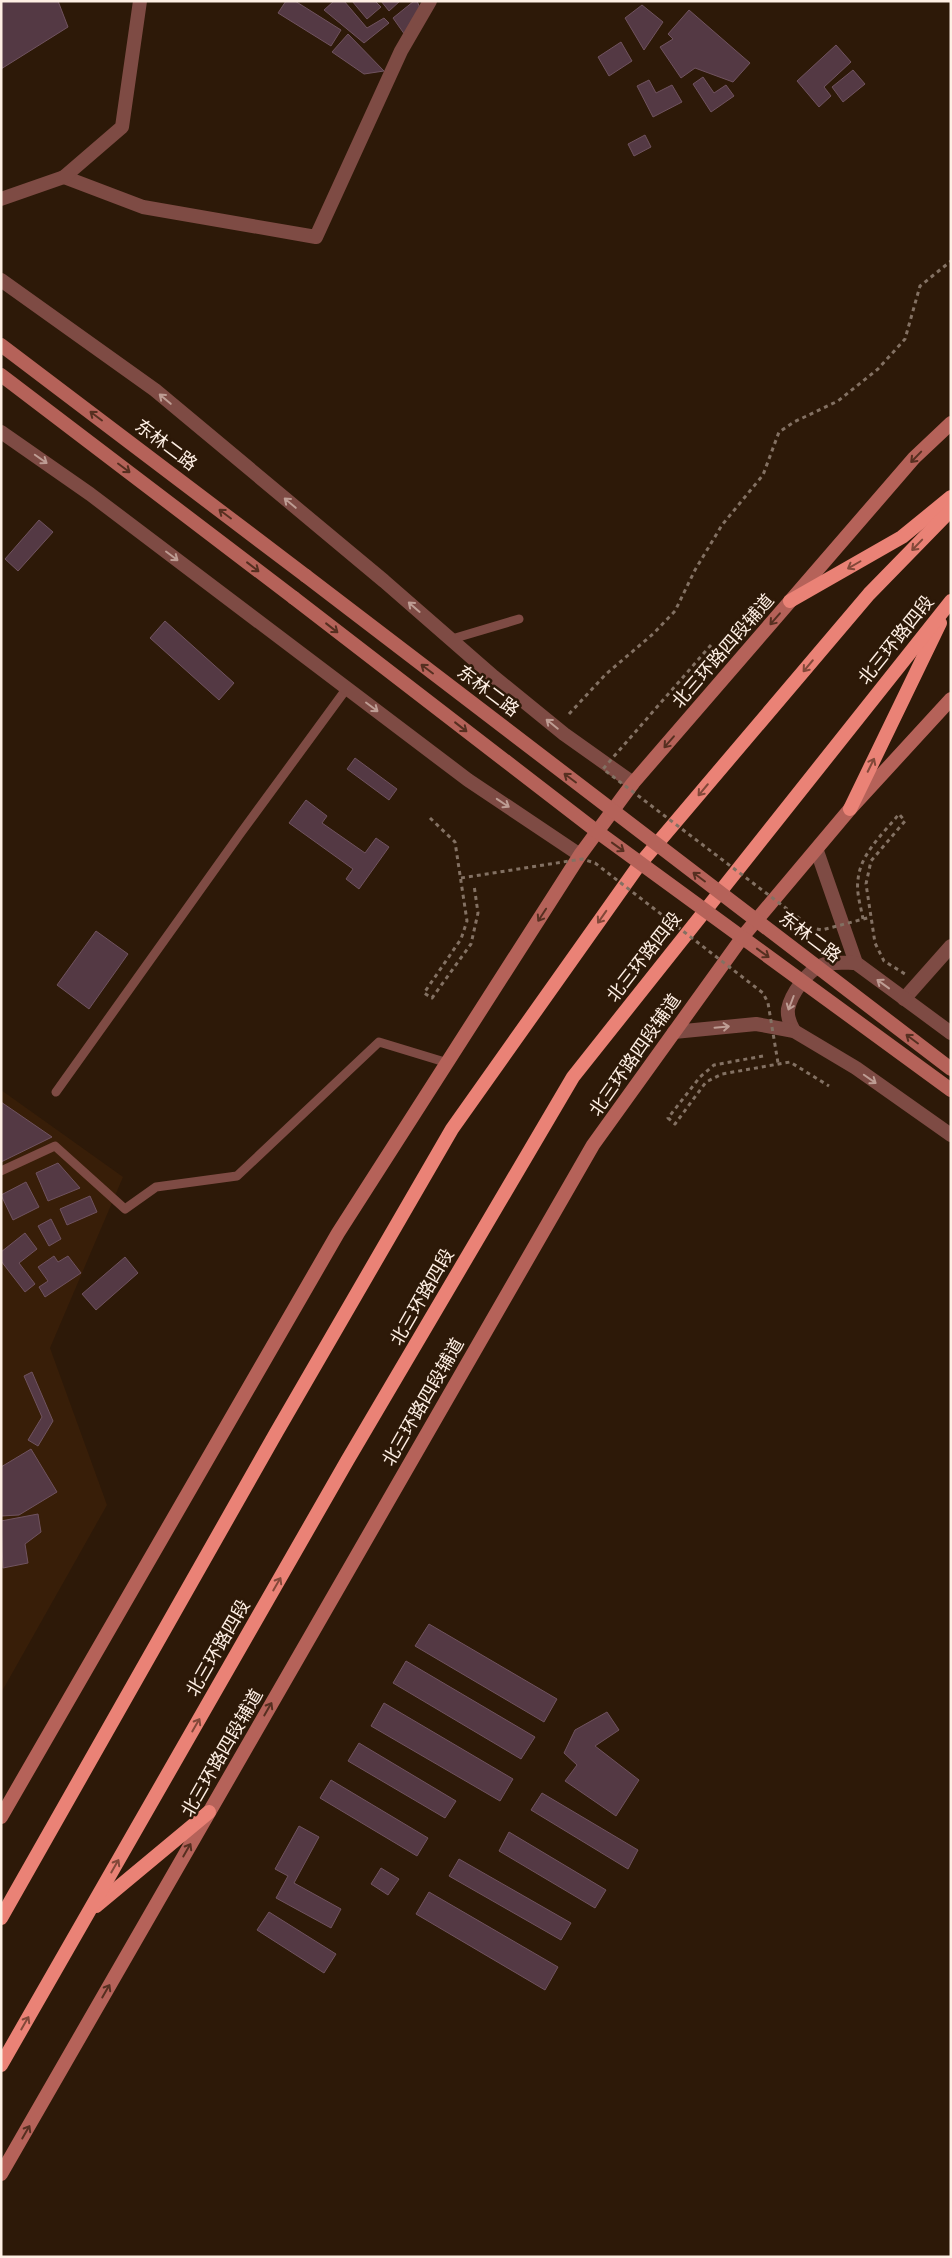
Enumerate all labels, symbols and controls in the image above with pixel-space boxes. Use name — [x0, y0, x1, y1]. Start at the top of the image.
one-way arrow — [159, 393, 172, 404]
one-way arrow — [89, 411, 103, 421]
street label: 东林二路 — [131, 415, 201, 475]
one-way arrow — [910, 451, 922, 463]
one-way arrow — [34, 454, 48, 464]
one-way arrow — [117, 463, 130, 474]
one-way arrow — [284, 498, 297, 509]
one-way arrow — [219, 509, 232, 520]
one-way arrow — [911, 539, 923, 552]
one-way arrow — [165, 550, 178, 561]
one-way arrow — [847, 560, 861, 570]
one-way arrow — [246, 561, 259, 572]
street label: 北三环路四段辅道 — [667, 589, 779, 713]
street label: 北三环路四段 — [853, 591, 939, 689]
one-way arrow — [408, 602, 421, 613]
one-way arrow — [769, 613, 781, 626]
one-way arrow — [325, 622, 338, 633]
one-way arrow — [803, 659, 814, 672]
street label: 东林二路 — [453, 661, 523, 721]
one-way arrow — [420, 664, 434, 674]
one-way arrow — [365, 701, 378, 712]
one-way arrow — [545, 718, 558, 729]
one-way arrow — [454, 722, 468, 732]
one-way arrow — [663, 736, 675, 749]
one-way arrow — [867, 758, 876, 773]
one-way arrow — [563, 773, 577, 783]
one-way arrow — [698, 783, 709, 796]
one-way arrow — [495, 798, 509, 808]
one-way arrow — [611, 842, 625, 852]
one-way arrow — [693, 871, 706, 882]
street label: 东林二路 — [775, 907, 845, 967]
one-way arrow — [537, 908, 547, 922]
street label: 北三环路四段 — [602, 908, 686, 1006]
one-way arrow — [597, 910, 607, 924]
one-way arrow — [756, 948, 770, 958]
one-way arrow — [877, 978, 890, 989]
street label: 北三环路四段辅道 — [585, 990, 685, 1120]
one-way arrow — [786, 995, 795, 1010]
one-way arrow — [714, 1023, 730, 1032]
one-way arrow — [906, 1034, 919, 1045]
one-way arrow — [863, 1074, 877, 1084]
street label: 北三环路四段 — [385, 1245, 459, 1349]
street label: 北三环路四段辅道 — [377, 1334, 469, 1470]
one-way arrow — [272, 1578, 282, 1592]
street label: 北三环路四段 — [181, 1596, 255, 1700]
street label: 北三环路四段辅道 — [176, 1685, 268, 1821]
one-way arrow — [264, 1703, 274, 1717]
one-way arrow — [191, 1719, 201, 1733]
one-way arrow — [183, 1844, 193, 1858]
one-way arrow — [110, 1859, 120, 1874]
one-way arrow — [102, 1985, 112, 1999]
one-way arrow — [21, 2016, 31, 2030]
one-way arrow — [21, 2126, 31, 2140]

